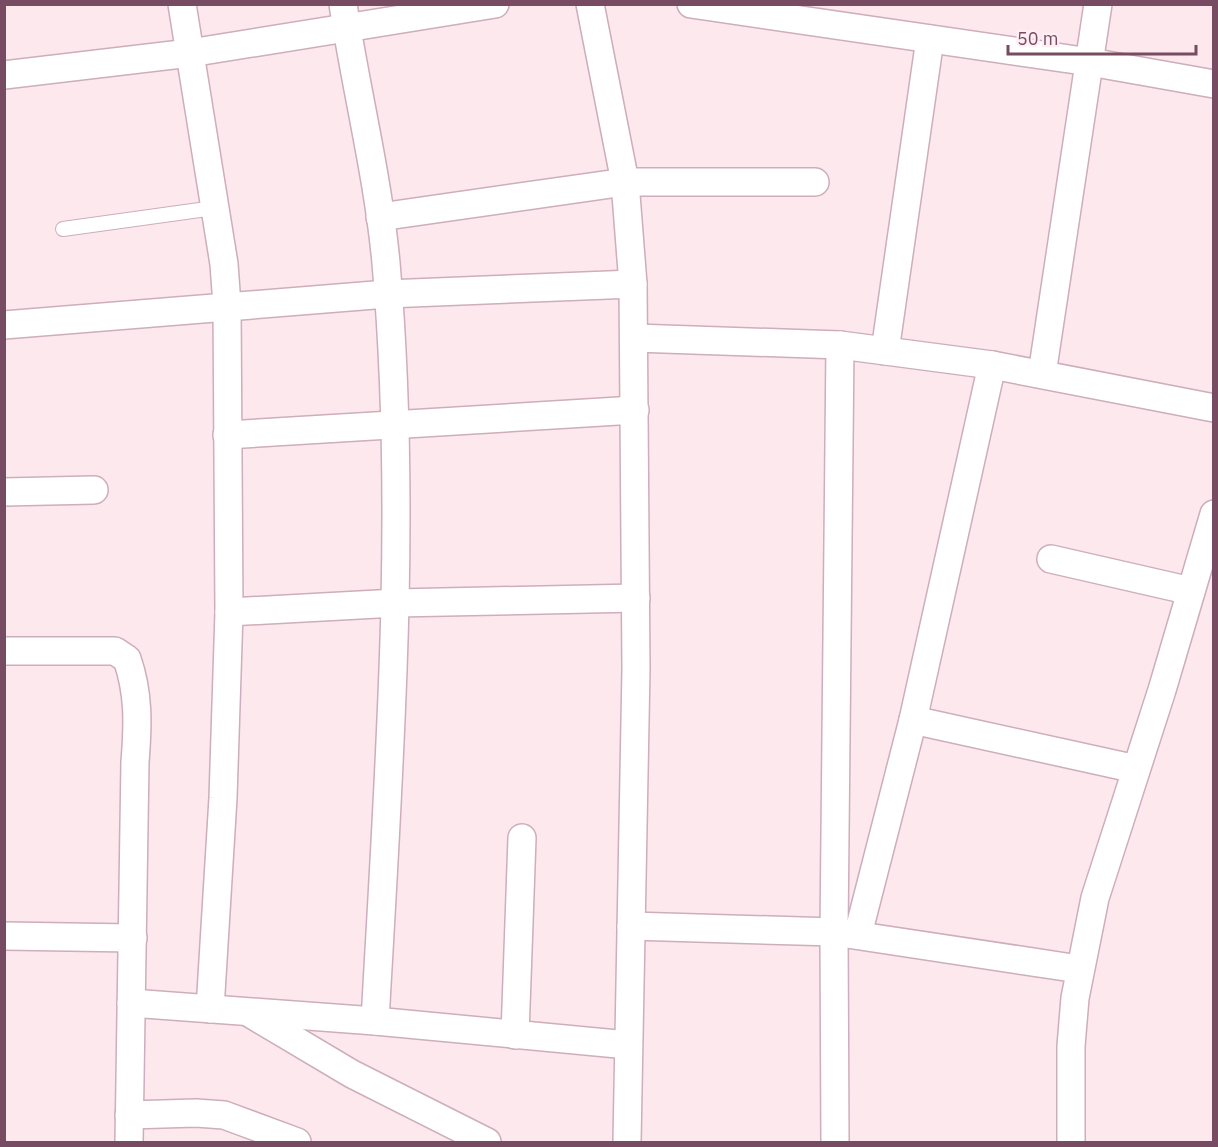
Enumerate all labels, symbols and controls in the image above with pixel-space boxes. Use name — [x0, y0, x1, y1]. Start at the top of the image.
scale bar — [1008, 18, 1196, 56]
text: 50 m — [1017, 27, 1059, 50]

